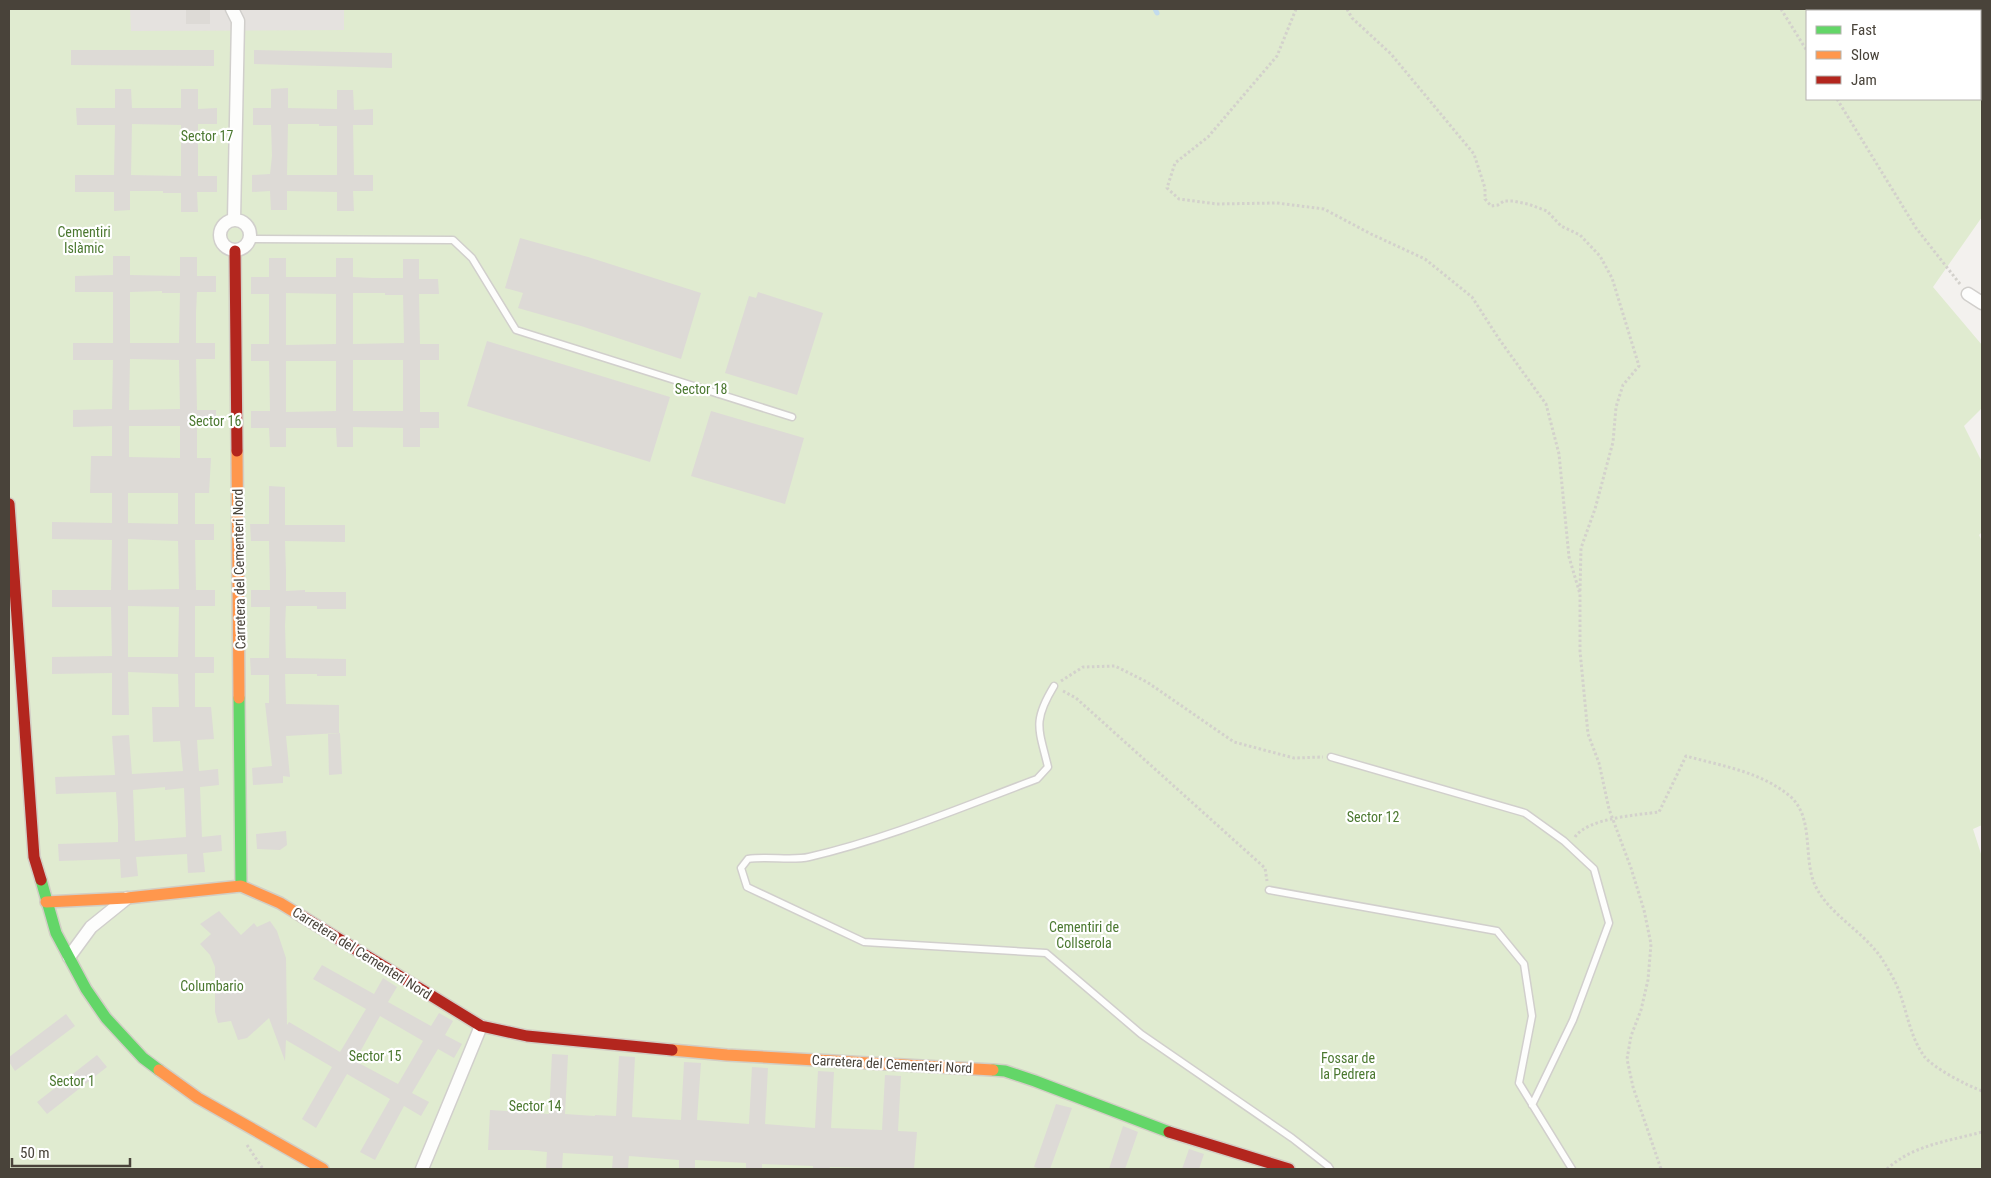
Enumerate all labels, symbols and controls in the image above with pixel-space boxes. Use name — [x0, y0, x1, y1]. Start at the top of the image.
legend — [1806, 10, 1981, 100]
text: Fast — [1851, 21, 1876, 39]
text: Slow — [1851, 46, 1880, 64]
text: Jam — [1851, 71, 1877, 89]
park label: Sector 17 — [181, 128, 233, 144]
park label: Cementiri Islàmic — [57, 224, 111, 256]
park label: Sector 18 — [675, 381, 727, 397]
park label: Sector 16 — [189, 413, 241, 429]
street label: Carretera del Cementeri Nord — [230, 489, 248, 649]
park label: Sector 12 — [1347, 809, 1399, 825]
street label: Carretera del Cementeri Nord — [290, 904, 434, 1002]
park label: Cementiri de Collserola — [1049, 919, 1119, 951]
park label: Columbario — [180, 978, 244, 994]
park label: Sector 15 — [349, 1048, 401, 1064]
park label: Fossar de la Pedrera — [1320, 1050, 1376, 1082]
street label: Carretera del Cementeri Nord — [811, 1052, 973, 1076]
park label: Sector 1 — [49, 1073, 95, 1089]
park label: Sector 14 — [509, 1098, 561, 1114]
scale bar — [12, 1136, 130, 1168]
text: 50 m — [20, 1144, 50, 1162]

